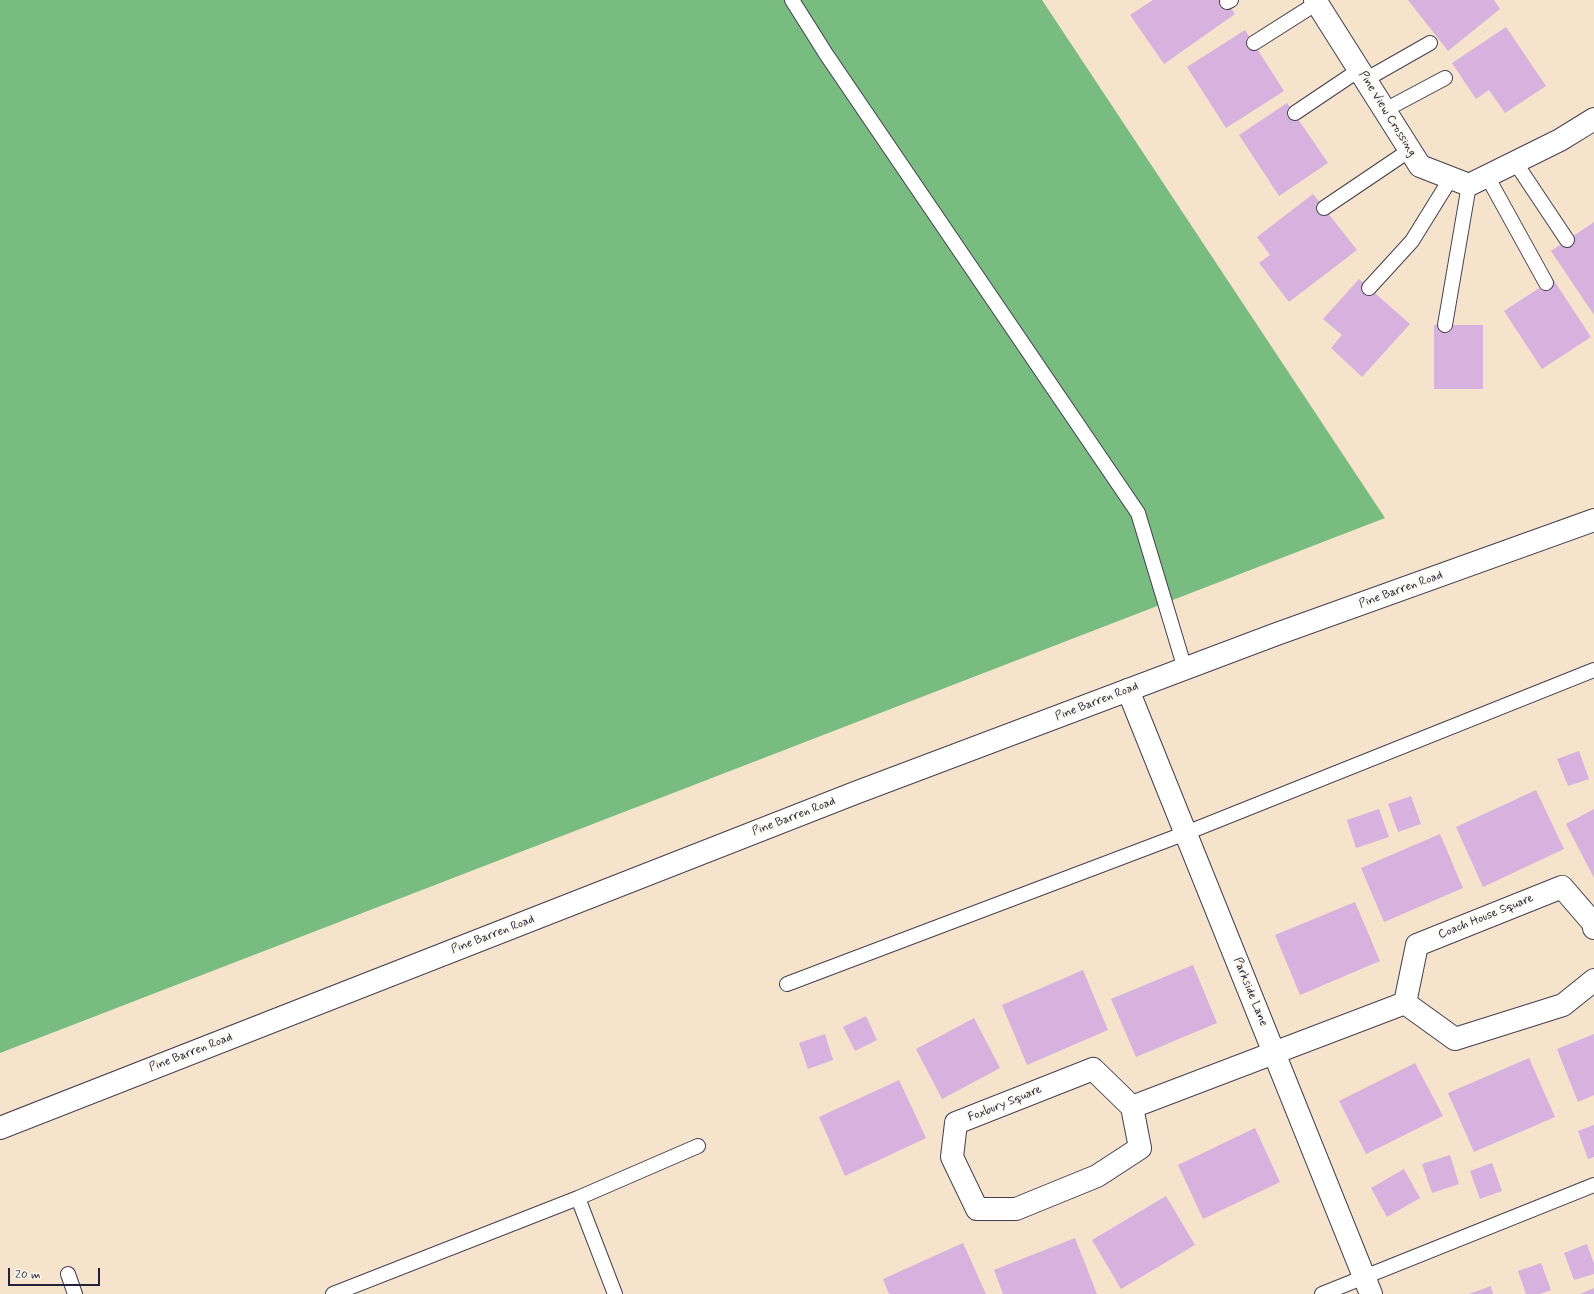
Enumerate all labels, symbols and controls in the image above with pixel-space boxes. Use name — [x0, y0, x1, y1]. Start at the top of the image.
street label: Pine View Crossing — [1355, 69, 1419, 159]
street label: Pine Barren Road — [1357, 568, 1445, 612]
street label: Pine Barren Road — [1053, 680, 1141, 724]
street label: Pine Barren Road — [750, 795, 838, 839]
street label: Coach House Square — [1436, 891, 1536, 943]
street label: Pine Barren Road — [449, 913, 537, 957]
street label: Parkside Lane — [1230, 955, 1270, 1029]
street label: Pine Barren Road — [147, 1031, 235, 1075]
street label: Foxbury Square — [966, 1083, 1044, 1125]
scale bar — [10, 1260, 102, 1286]
text: 20 m — [15, 1267, 41, 1283]

